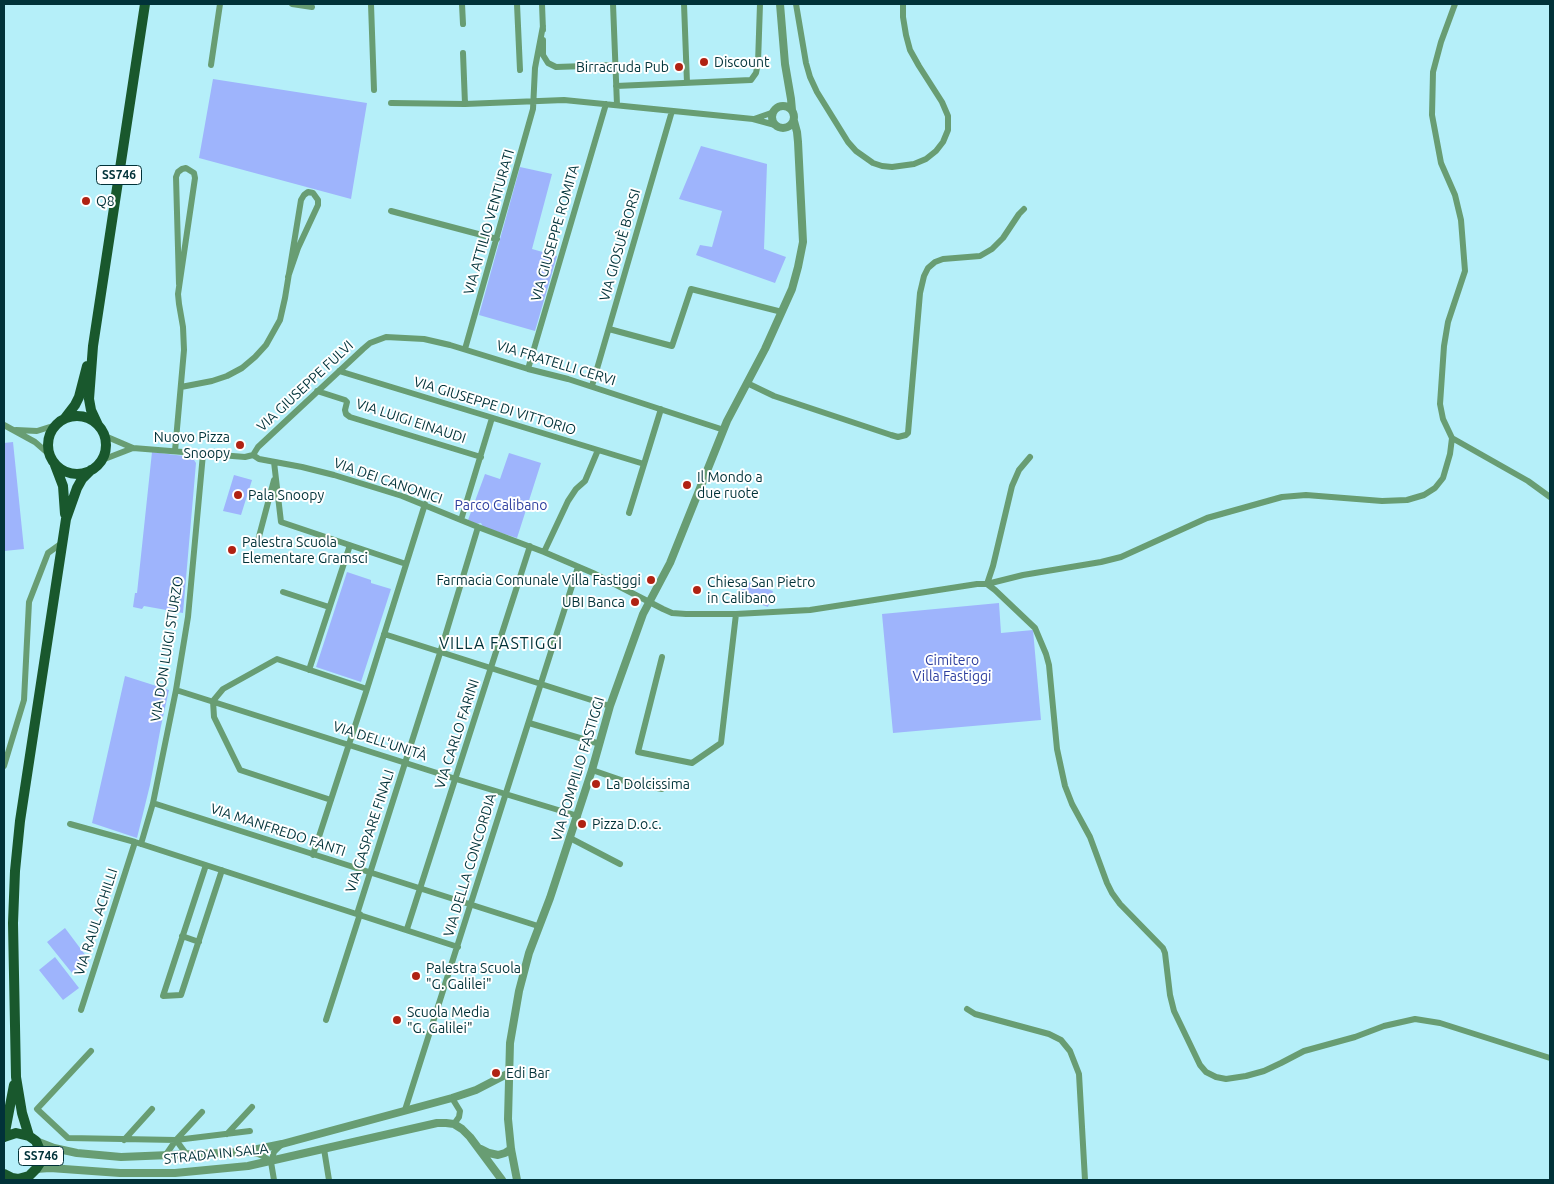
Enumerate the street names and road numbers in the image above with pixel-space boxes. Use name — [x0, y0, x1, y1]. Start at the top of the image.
street label: VIA ATTILIO VENTURATI — [460, 147, 518, 297]
street label: VIA GIUSEPPE ROMITA — [527, 163, 583, 303]
road number: SS746 — [96, 166, 142, 184]
street label: VIA GIOSUÈ BORSI — [596, 187, 644, 303]
street label: VIA GIUSEPPE FULVI — [253, 337, 357, 435]
street label: VIA FRATELLI CERVI — [494, 337, 618, 389]
street label: VIA GIUSEPPE DI VITTORIO — [412, 373, 578, 439]
street label: VIA LUIGI EINAUDI — [354, 395, 468, 447]
street label: VIA DEI CANONICI — [331, 455, 445, 507]
street label: VIA DON LUIGI STURZO — [147, 575, 187, 723]
street label: VIA CARLO FARINI — [431, 677, 483, 791]
street label: VIA POMPILIO FASTIGGI — [548, 695, 608, 843]
street label: VIA DELL'UNITÀ — [331, 718, 429, 764]
street label: VIA GASPARE FINALI — [342, 767, 398, 895]
street label: VIA DELLA CONCORDIA — [440, 791, 500, 939]
street label: VIA MANFREDO FANTI — [208, 800, 348, 860]
street label: VIA RAUL ACHILLI — [71, 866, 121, 978]
street label: STRADA IN SALA — [163, 1140, 269, 1168]
road number: SS746 — [18, 1146, 64, 1166]

